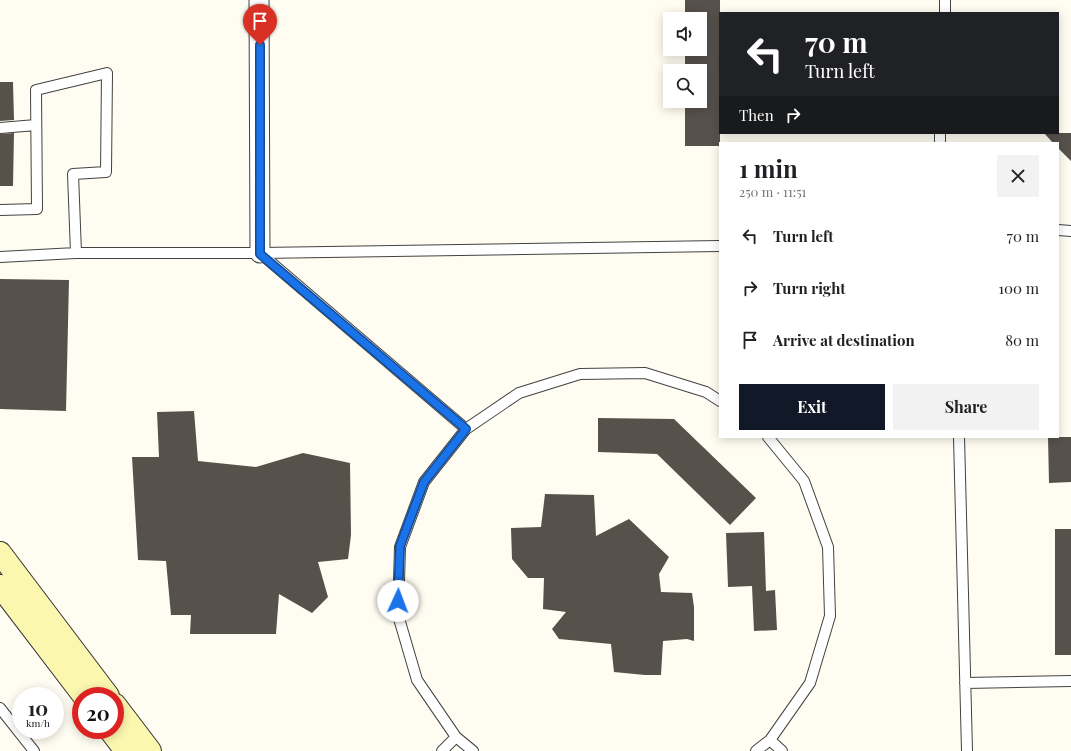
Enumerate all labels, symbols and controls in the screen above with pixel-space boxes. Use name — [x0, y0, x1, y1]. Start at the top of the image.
pin — [243, 4, 277, 45]
icon: arrive — [249, 10, 271, 32]
map controls — [663, 12, 707, 108]
button: sound — [663, 12, 707, 56]
text: 70 m — [805, 23, 868, 60]
icon: left — [739, 28, 791, 80]
text: Turn left — [805, 59, 875, 83]
button: search — [663, 64, 707, 108]
icon: right — [782, 104, 804, 126]
text: Then — [739, 105, 774, 125]
text: 1 min — [739, 152, 798, 184]
button: close — [997, 155, 1039, 197]
text: 250 m · 11:51 — [739, 183, 806, 200]
icon: left — [739, 225, 761, 247]
text: Turn left — [773, 226, 834, 246]
text: 70 m — [1007, 226, 1039, 246]
icon: right — [739, 277, 761, 299]
text: Turn right — [773, 278, 846, 298]
text: 100 m — [998, 278, 1039, 298]
icon: arrive — [739, 329, 761, 351]
text: Arrive at destination — [773, 330, 915, 350]
text: 80 m — [1005, 330, 1039, 350]
button: Exit — [739, 384, 885, 430]
button: Share — [893, 384, 1039, 430]
position arrow — [377, 580, 419, 622]
speed limit sign: 20 — [72, 687, 124, 739]
text: 10 — [28, 694, 48, 721]
text: km/h — [26, 716, 50, 730]

